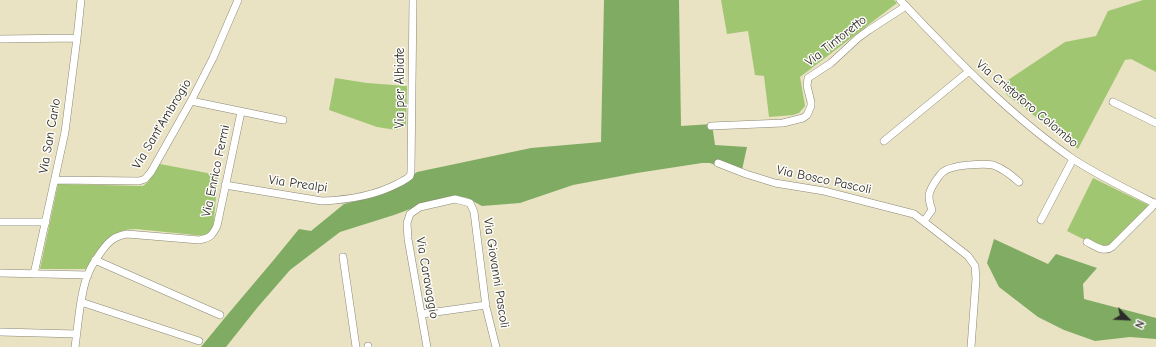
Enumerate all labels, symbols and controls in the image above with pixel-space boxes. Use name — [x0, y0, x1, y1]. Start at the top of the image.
street label: Via Tintoretto — [802, 12, 870, 70]
street label: Via per Albiate — [392, 48, 408, 128]
street label: Via Cristoforo Colombo — [973, 57, 1081, 151]
street label: Via Sant'Ambrogio — [129, 76, 195, 172]
street label: Via San Carlo — [36, 97, 64, 175]
street label: Via Enrico Fermi — [199, 124, 233, 218]
street label: Via Bosco Pascoli — [775, 162, 873, 198]
street label: Via Prealpi — [268, 172, 328, 196]
street label: Via Giovanni Pascoli — [480, 217, 512, 329]
street label: Via Caravaggio — [412, 236, 442, 320]
north arrow — [1108, 299, 1148, 339]
text: N — [1132, 318, 1147, 330]

